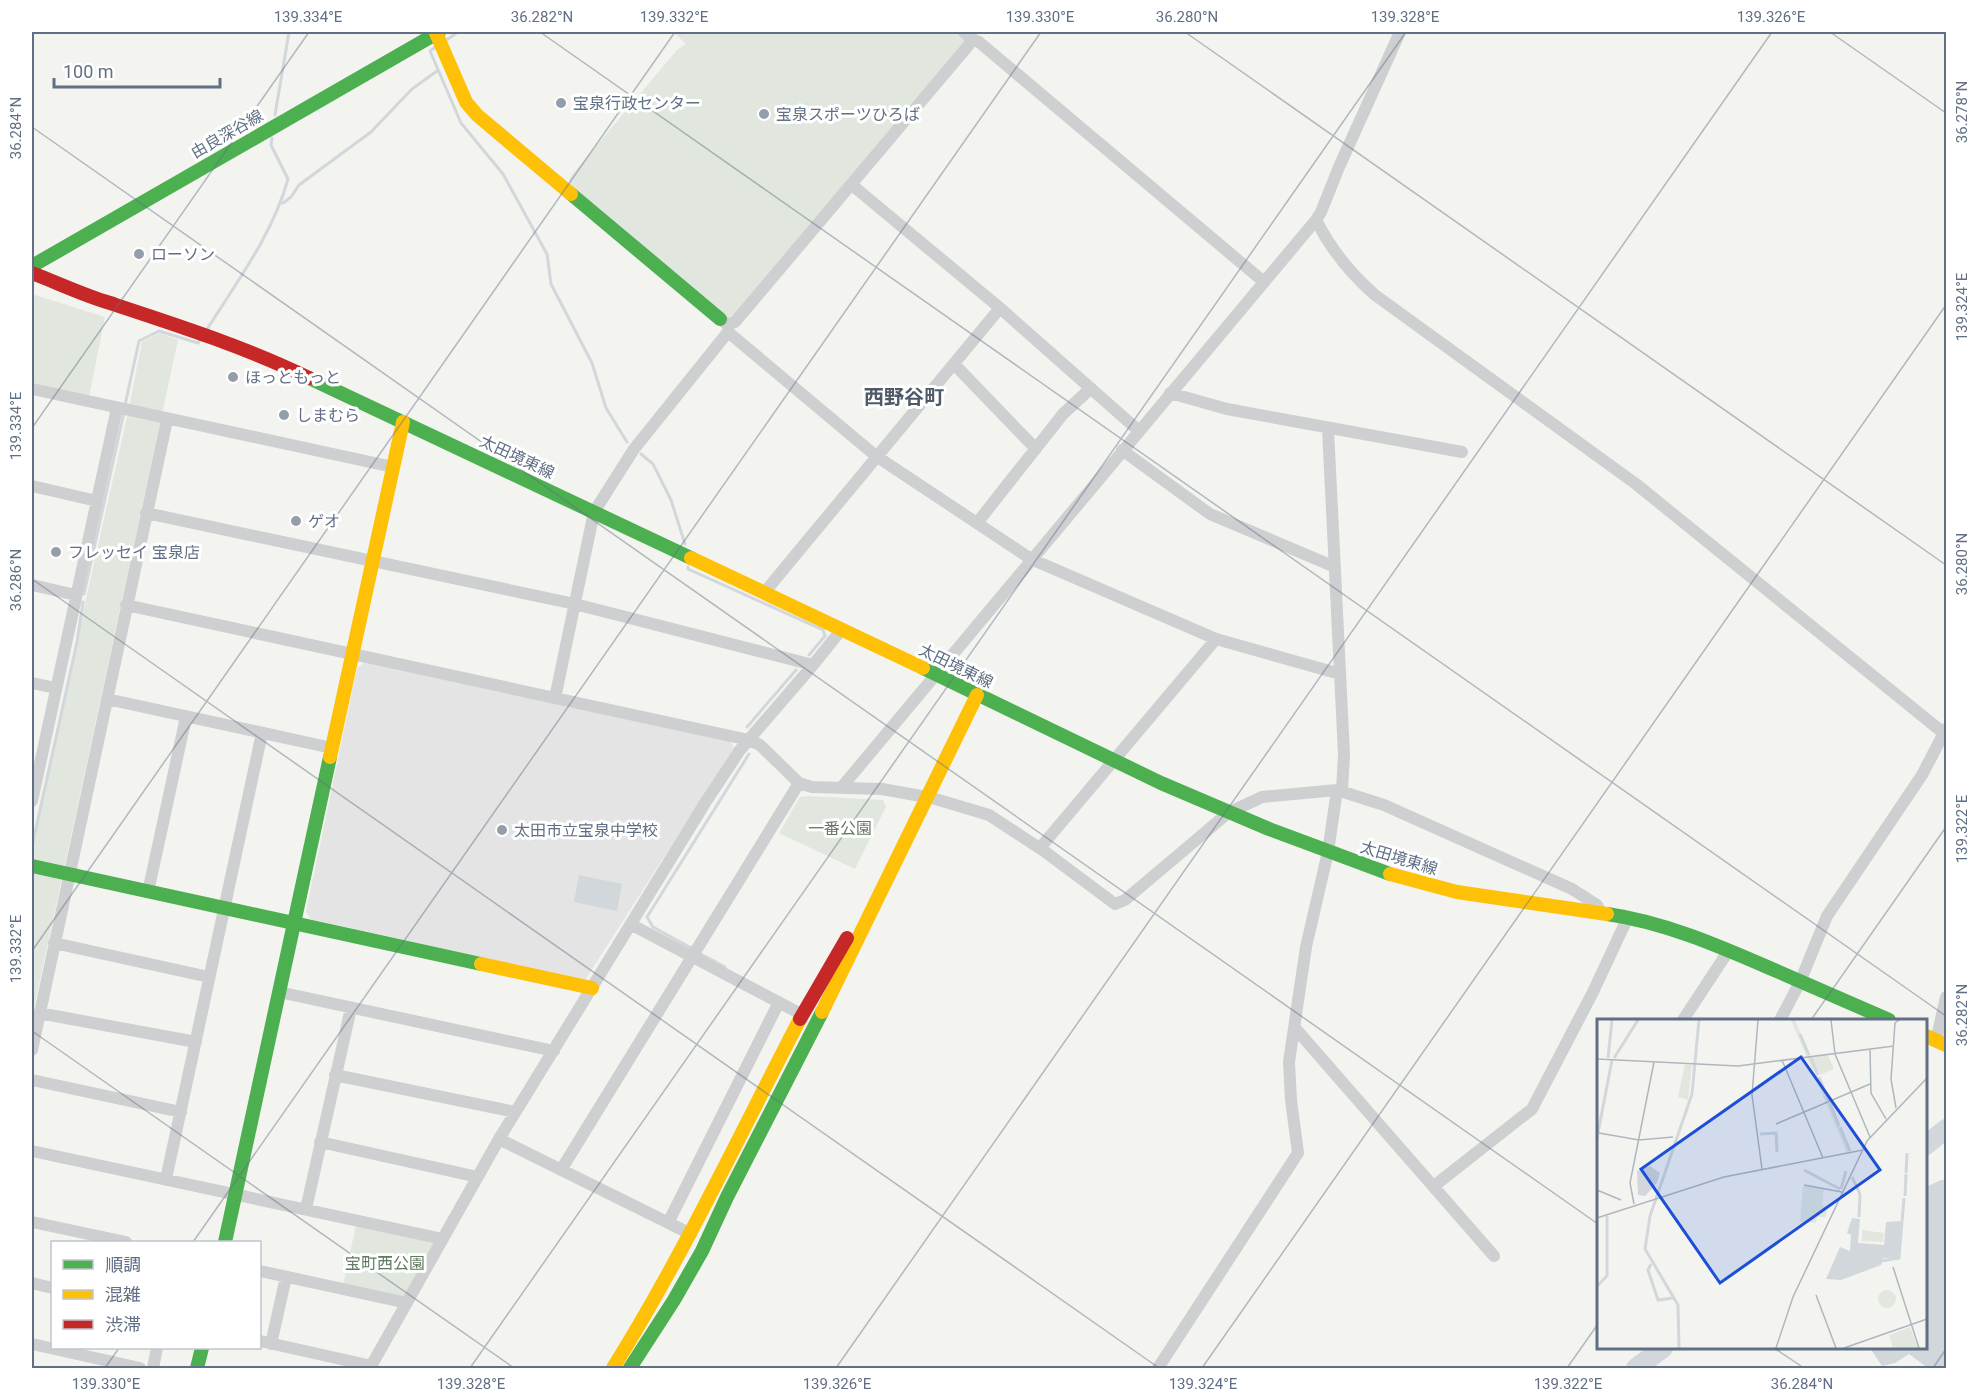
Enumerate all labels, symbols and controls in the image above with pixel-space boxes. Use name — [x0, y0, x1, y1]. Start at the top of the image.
text: 139.334°E — [274, 8, 343, 26]
text: 36.282°N — [511, 8, 573, 26]
text: 139.332°E — [640, 8, 709, 26]
text: 139.330°E — [1006, 8, 1075, 26]
text: 36.280°N — [1156, 8, 1218, 26]
text: 139.328°E — [1371, 8, 1440, 26]
text: 139.326°E — [1737, 8, 1806, 26]
scale bar — [54, 51, 220, 89]
text: 100 m — [63, 61, 114, 82]
text: 36.278°N — [1953, 81, 1971, 143]
place label: 宝泉行政センター — [573, 94, 701, 113]
marker: 宝泉行政センター — [554, 96, 568, 110]
text: 36.284°N — [7, 97, 25, 159]
place label: 宝泉スポーツひろば — [776, 105, 920, 124]
street label: 由良深谷線 — [188, 106, 266, 162]
marker: 宝泉スポーツひろば — [757, 107, 771, 121]
place label: ローソン — [151, 245, 215, 264]
marker: ローソン — [132, 247, 146, 261]
text: 139.324°E — [1953, 272, 1971, 341]
place label: ほっともっと — [245, 368, 341, 387]
marker: ほっともっと — [226, 370, 240, 384]
district label: 西野谷町 — [864, 385, 944, 409]
text: 139.334°E — [7, 391, 25, 460]
place label: しまむら — [296, 406, 360, 425]
marker: しまむら — [277, 408, 291, 422]
street label: 太田境東線 — [477, 431, 557, 483]
place label: ゲオ — [308, 512, 340, 531]
marker: ゲオ — [289, 514, 303, 528]
text: 36.280°N — [1953, 533, 1971, 595]
place label: フレッセイ 宝泉店 — [68, 543, 200, 562]
marker: フレッセイ 宝泉店 — [49, 545, 63, 559]
text: 36.286°N — [7, 549, 25, 611]
street label: 太田境東線 — [916, 640, 996, 692]
text: 139.322°E — [1953, 794, 1971, 863]
park label: 一番公園 — [808, 819, 872, 838]
place label: 太田市立宝泉中学校 — [514, 821, 658, 840]
marker: 太田市立宝泉中学校 — [495, 823, 509, 837]
street label: 太田境東線 — [1358, 837, 1440, 879]
text: 139.332°E — [7, 914, 25, 983]
text: 36.282°N — [1953, 984, 1971, 1046]
inset map — [1597, 1019, 1927, 1349]
legend — [51, 1241, 261, 1349]
text: 順調 — [105, 1254, 141, 1275]
park label: 宝町西公園 — [345, 1254, 425, 1273]
text: 混雑 — [105, 1284, 141, 1305]
text: 渋滞 — [105, 1314, 141, 1335]
text: 139.330°E — [72, 1375, 141, 1393]
text: 139.328°E — [437, 1375, 506, 1393]
text: 139.326°E — [803, 1375, 872, 1393]
text: 139.324°E — [1169, 1375, 1238, 1393]
text: 139.322°E — [1534, 1375, 1603, 1393]
text: 36.284°N — [1771, 1375, 1833, 1393]

